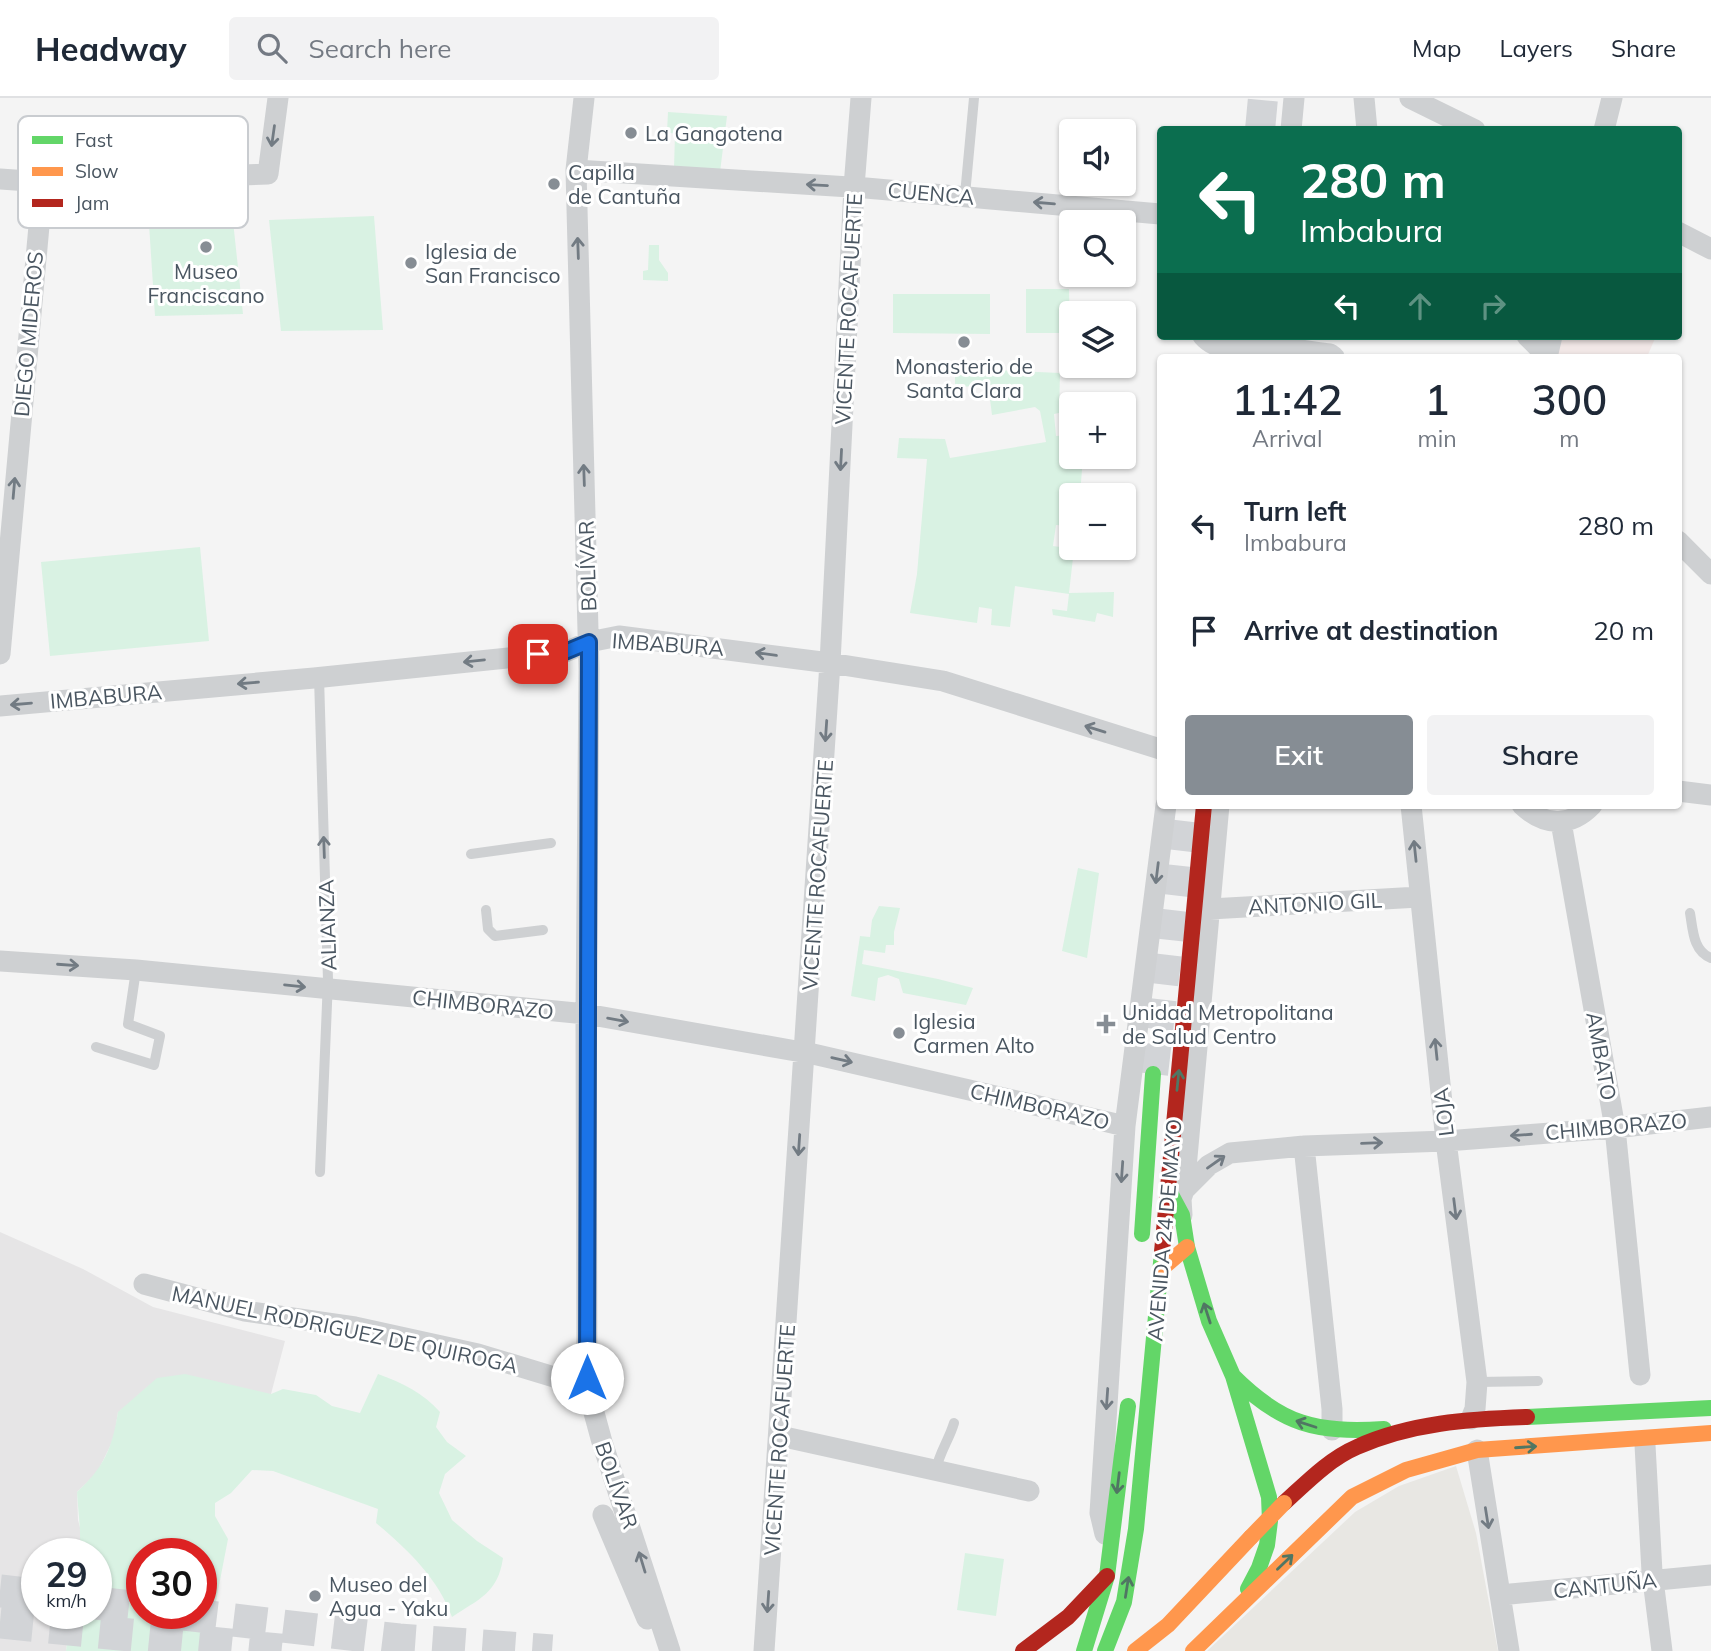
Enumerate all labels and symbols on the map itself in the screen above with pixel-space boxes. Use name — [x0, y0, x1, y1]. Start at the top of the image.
legend — [18, 116, 248, 228]
place label: La Gangotena — [645, 120, 783, 146]
one-way arrow — [266, 124, 279, 147]
marker: La Gangotena — [623, 125, 639, 141]
text: Fast — [75, 128, 113, 152]
text: Slow — [75, 159, 119, 183]
place label: Capilla de Cantuña — [568, 159, 681, 209]
marker: Capilla de Cantuña — [546, 176, 562, 192]
street label: CUENCA — [886, 176, 976, 210]
one-way arrow — [806, 178, 829, 191]
text: Jam — [75, 191, 109, 215]
street label: VICENTE ROCAFUERTE — [829, 193, 867, 425]
one-way arrow — [1033, 196, 1055, 209]
one-way arrow — [571, 237, 584, 260]
place label: Iglesia de San Francisco — [425, 238, 560, 288]
marker: Museo Franciscano — [198, 239, 214, 255]
street label: DIEGO MIDEROS — [8, 250, 48, 418]
marker: Iglesia de San Francisco — [403, 255, 419, 271]
place label: Museo Franciscano — [147, 258, 265, 308]
marker: Monasterio de Santa Clara — [956, 334, 972, 350]
place label: Monasterio de Santa Clara — [895, 353, 1033, 403]
one-way arrow — [834, 448, 847, 471]
one-way arrow — [577, 464, 591, 487]
one-way arrow — [8, 477, 21, 500]
street label: BOLÍVAR — [572, 520, 602, 612]
pin — [508, 624, 568, 684]
street label: IMBABURA — [611, 627, 726, 661]
one-way arrow — [755, 647, 778, 660]
one-way arrow — [463, 655, 486, 668]
one-way arrow — [237, 677, 260, 690]
street label: IMBABURA — [49, 678, 164, 714]
one-way arrow — [10, 698, 33, 711]
one-way arrow — [819, 719, 832, 741]
one-way arrow — [1084, 721, 1106, 734]
street label: VICENTE ROCAFUERTE — [796, 759, 838, 991]
one-way arrow — [318, 836, 331, 859]
one-way arrow — [1408, 840, 1421, 863]
one-way arrow — [1150, 861, 1163, 884]
street label: ALIANZA — [312, 878, 342, 971]
street label: ANTONIO GIL — [1247, 886, 1383, 919]
one-way arrow — [56, 959, 79, 972]
one-way arrow — [283, 979, 305, 992]
street label: CHIMBORAZO — [411, 984, 555, 1024]
place label: Unidad Metropolitana de Salud Centro — [1122, 999, 1334, 1049]
place label: Iglesia Carmen Alto — [913, 1008, 1035, 1058]
street label: AMBATO — [1581, 1010, 1623, 1102]
one-way arrow — [606, 1014, 629, 1027]
marker: Unidad Metropolitana de Salud Centro — [1096, 1014, 1116, 1034]
marker: Iglesia Carmen Alto — [891, 1025, 907, 1041]
one-way arrow — [1429, 1038, 1442, 1061]
one-way arrow — [830, 1054, 853, 1068]
one-way arrow — [1171, 1069, 1184, 1092]
street label: CHIMBORAZO — [968, 1077, 1112, 1135]
street label: LOJA — [1427, 1086, 1459, 1138]
street label: CHIMBORAZO — [1544, 1107, 1688, 1145]
street label: AVENIDA 24 DE MAYO — [1141, 1118, 1187, 1342]
one-way arrow — [1510, 1129, 1533, 1142]
one-way arrow — [793, 1133, 806, 1156]
one-way arrow — [1360, 1137, 1383, 1150]
one-way arrow — [1206, 1155, 1225, 1169]
one-way arrow — [1115, 1160, 1128, 1183]
one-way arrow — [1448, 1197, 1461, 1219]
street label: MANUEL RODRIGUEZ DE QUIROGA — [170, 1280, 521, 1379]
one-way arrow — [1200, 1302, 1213, 1324]
street label: VICENTE ROCAFUERTE — [758, 1324, 800, 1556]
position arrow — [550, 1341, 624, 1415]
one-way arrow — [1101, 1387, 1114, 1410]
one-way arrow — [1295, 1417, 1317, 1429]
street label: BOLÍVAR — [590, 1438, 644, 1532]
one-way arrow — [1514, 1440, 1537, 1453]
one-way arrow — [1112, 1472, 1125, 1494]
one-way arrow — [1481, 1506, 1494, 1529]
speed limit sign: 30 — [126, 1538, 217, 1629]
one-way arrow — [635, 1552, 647, 1574]
one-way arrow — [1277, 1553, 1294, 1570]
street label: CANTUÑA — [1552, 1567, 1659, 1603]
place label: Museo del Agua - Yaku — [329, 1571, 448, 1621]
one-way arrow — [1121, 1576, 1134, 1599]
marker: Museo del Agua - Yaku — [307, 1588, 323, 1604]
one-way arrow — [761, 1590, 774, 1612]

